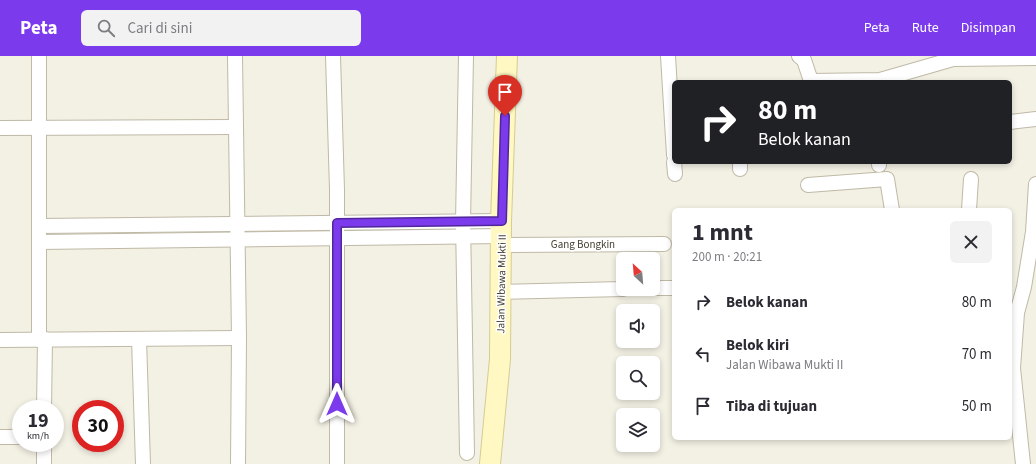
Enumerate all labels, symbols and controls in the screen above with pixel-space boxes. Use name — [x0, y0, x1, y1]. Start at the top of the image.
search box — [81, 10, 361, 46]
text: Peta — [20, 15, 57, 42]
icon: search — [95, 17, 117, 39]
text: Cari di sini — [127, 18, 192, 39]
text: Peta — [864, 18, 890, 38]
text: Rute — [912, 18, 939, 38]
text: Disimpan — [961, 18, 1016, 38]
pin — [488, 75, 522, 116]
icon: arrive — [494, 81, 516, 103]
text: 80 m — [758, 90, 817, 130]
icon: right — [692, 96, 744, 148]
text: Belok kanan — [758, 127, 851, 152]
text: 1 mnt — [692, 215, 753, 250]
button: close — [950, 221, 992, 263]
street label: Jalan Wibawa Mukti II — [493, 234, 510, 334]
street label: Gang Bongkin — [551, 237, 615, 252]
text: 200 m · 20:21 — [692, 248, 762, 266]
north arrow — [616, 252, 660, 296]
map controls — [616, 252, 660, 452]
icon: right — [692, 291, 714, 313]
text: Belok kanan — [726, 292, 808, 313]
text: 80 m — [962, 292, 992, 313]
button: sound — [616, 304, 660, 348]
text: Belok kiri — [726, 335, 789, 356]
icon: left — [692, 343, 714, 365]
text: 70 m — [962, 344, 992, 365]
button: search — [616, 356, 660, 400]
text: Jalan Wibawa Mukti II — [726, 356, 843, 374]
position arrow — [316, 383, 358, 425]
icon: arrive — [692, 395, 714, 417]
text: Tiba di tujuan — [726, 396, 817, 417]
text: 50 m — [962, 396, 992, 417]
speed limit sign: 30 — [72, 400, 124, 452]
text: 19 — [27, 407, 49, 435]
button: layers — [616, 408, 660, 452]
text: km/h — [27, 429, 49, 443]

